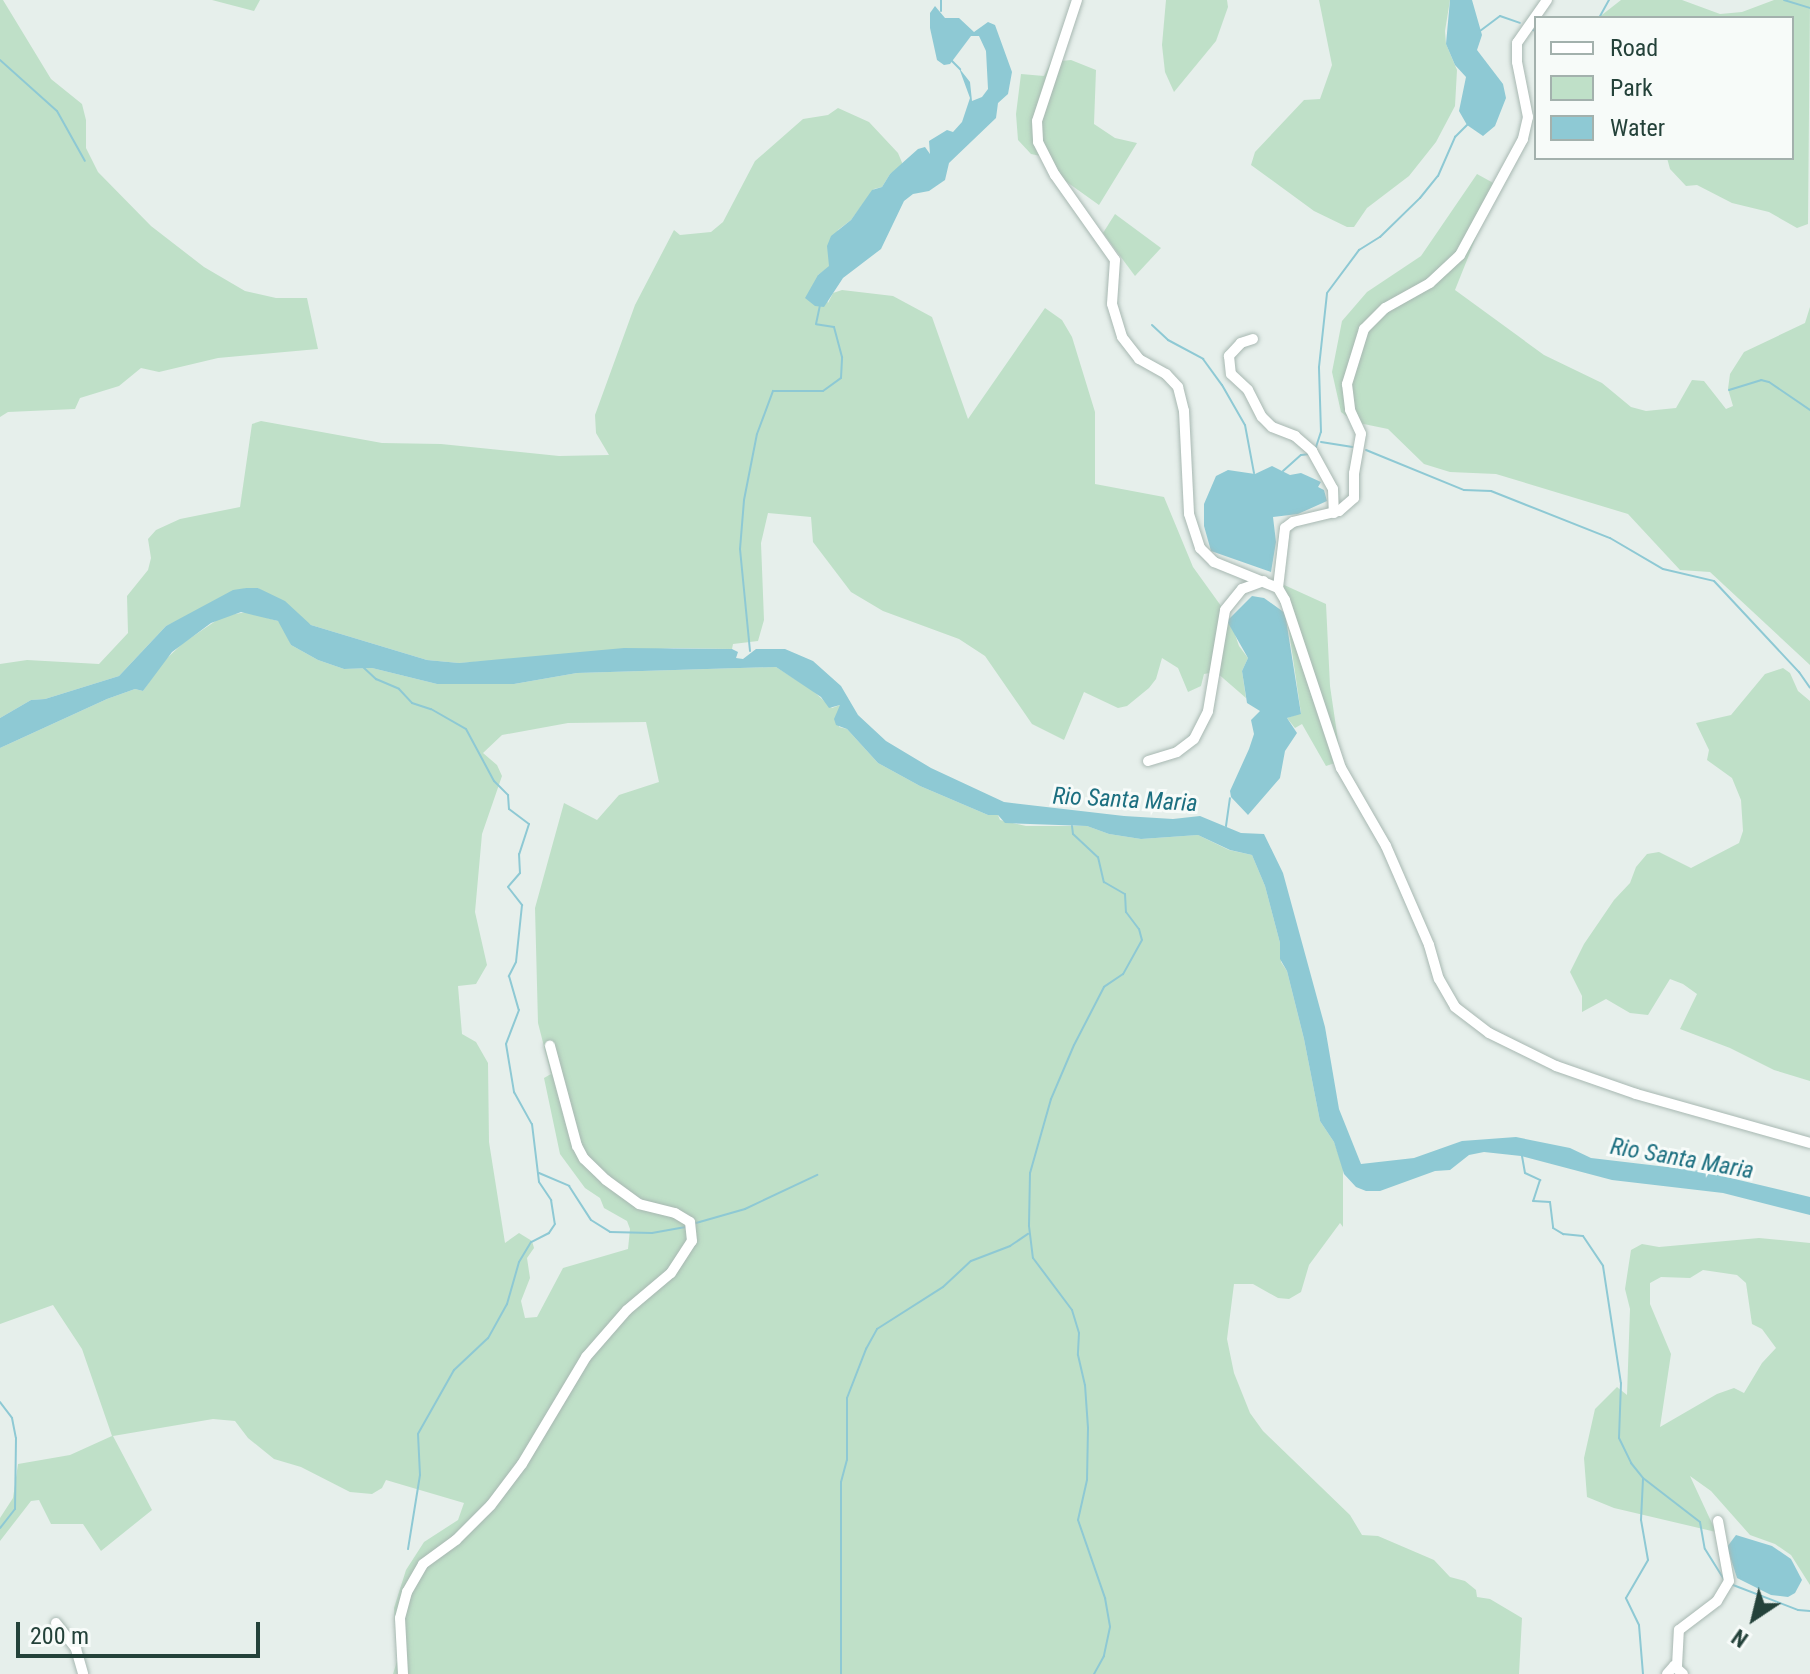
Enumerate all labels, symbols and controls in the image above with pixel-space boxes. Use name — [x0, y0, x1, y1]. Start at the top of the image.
legend — [1534, 16, 1794, 160]
text: Road — [1610, 34, 1658, 62]
text: Park — [1610, 74, 1653, 102]
text: Water — [1610, 114, 1665, 142]
water label: Rio Santa Maria — [1052, 782, 1198, 818]
water label: Rio Santa Maria — [1608, 1132, 1756, 1186]
north arrow — [1714, 1578, 1794, 1658]
scale bar — [20, 1606, 264, 1656]
text: 200 m — [30, 1622, 89, 1650]
text: N — [1727, 1624, 1753, 1652]

